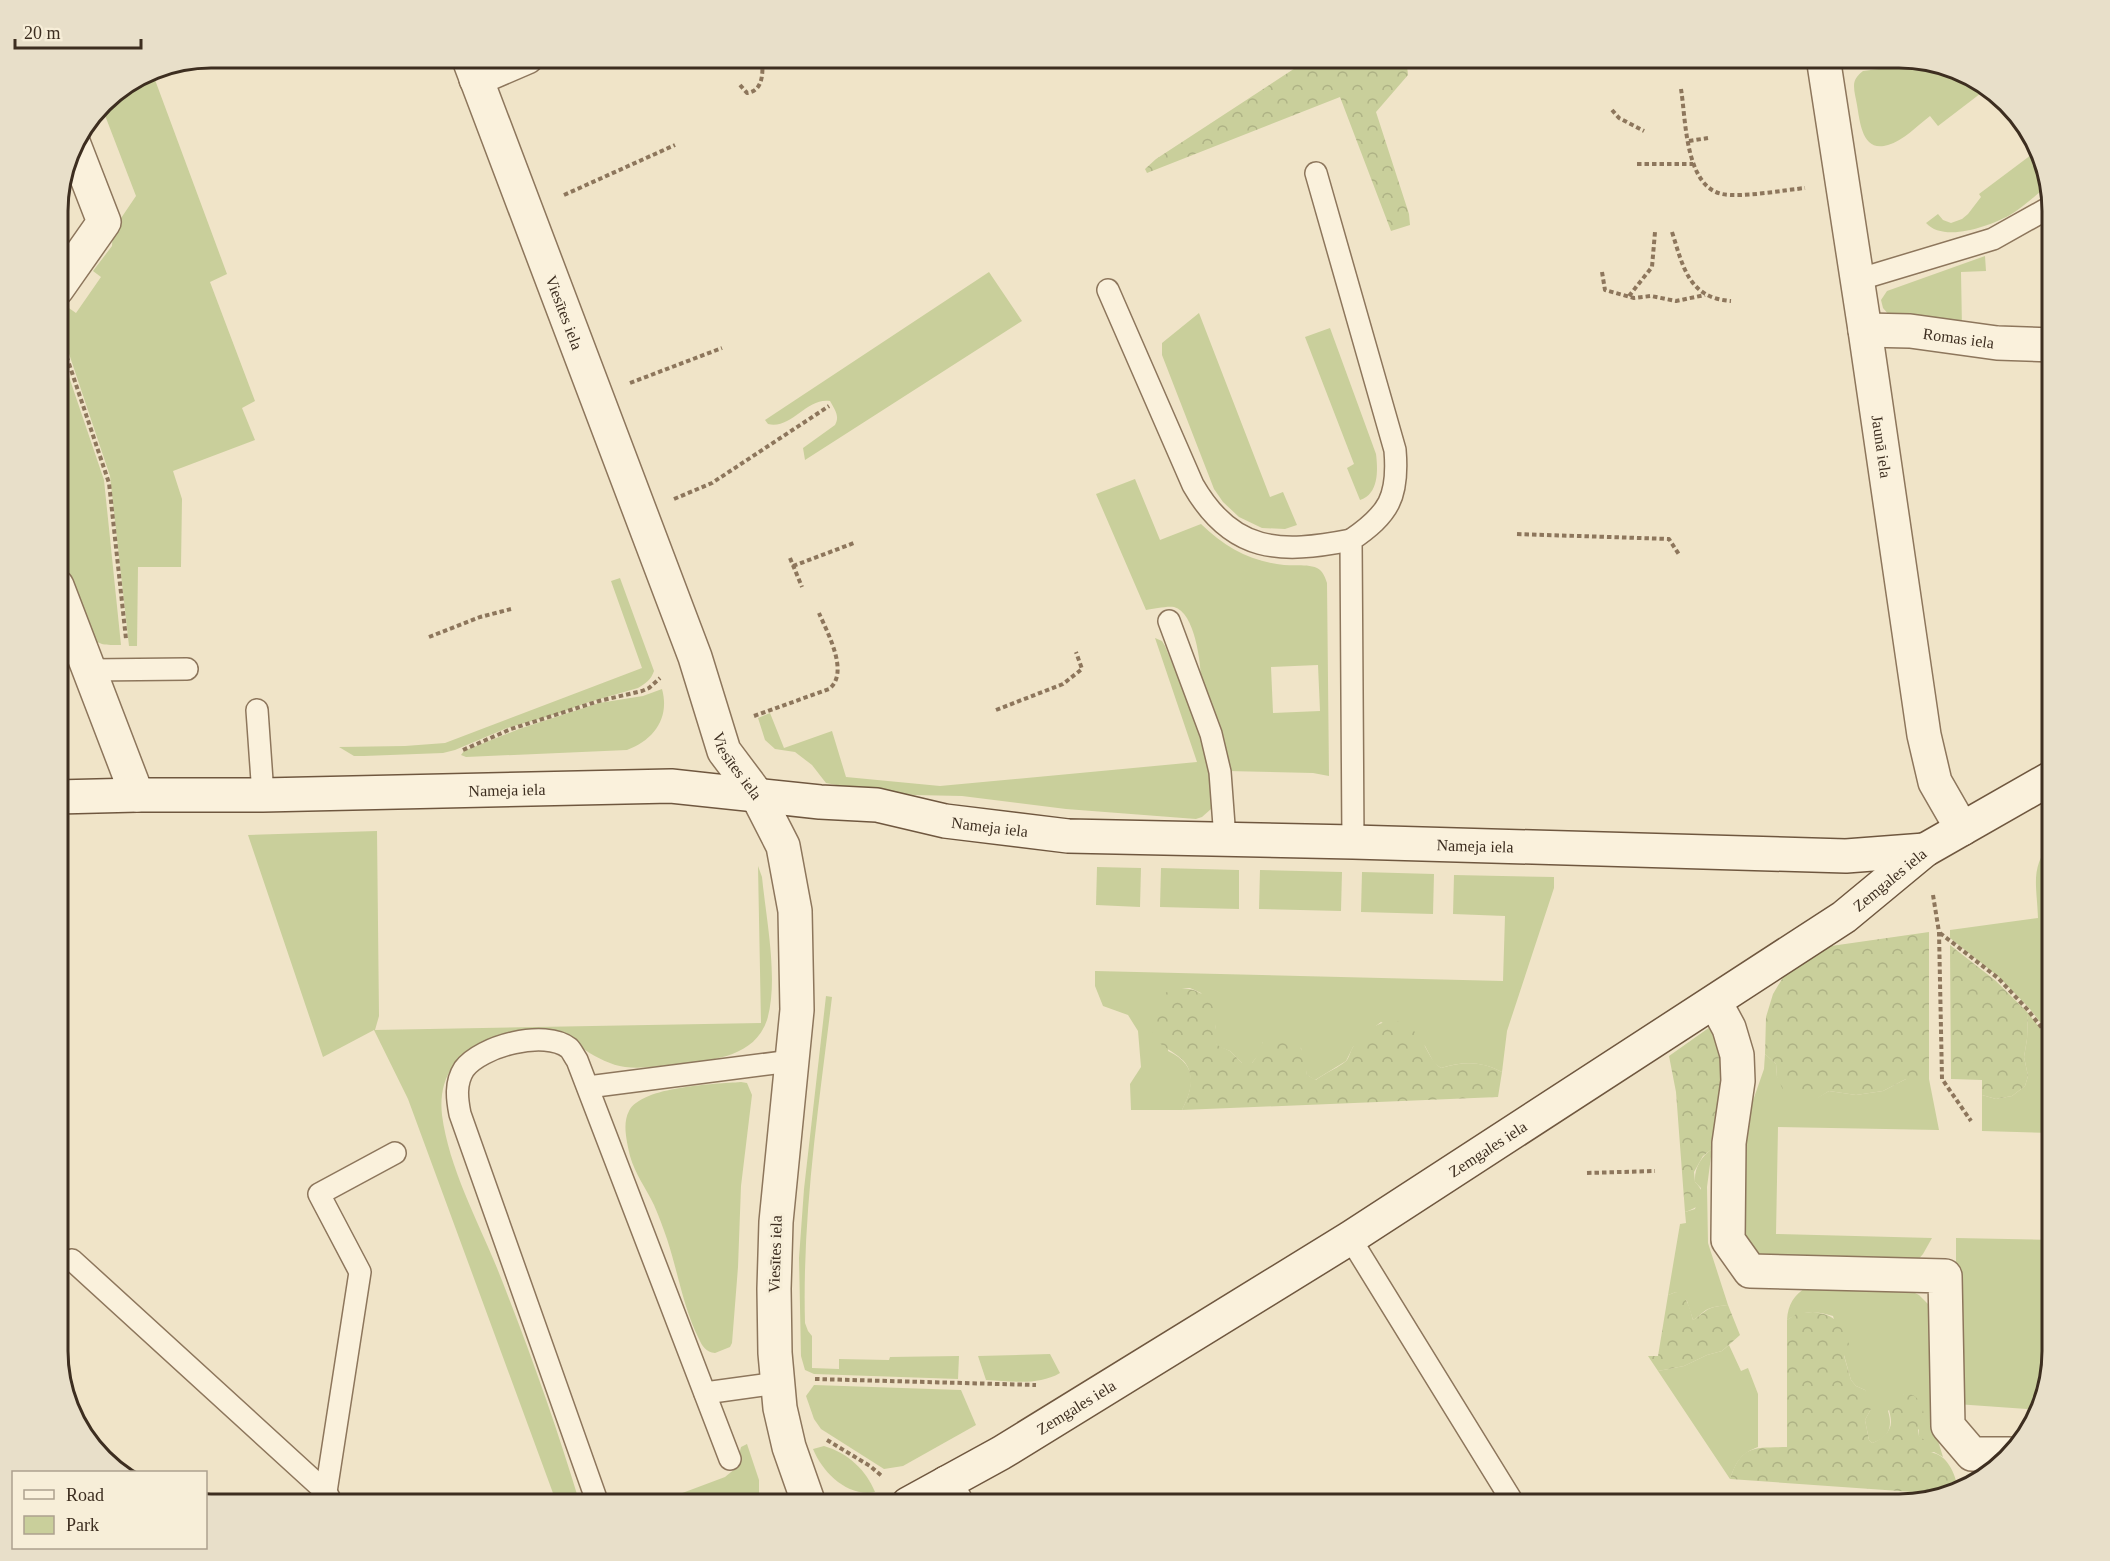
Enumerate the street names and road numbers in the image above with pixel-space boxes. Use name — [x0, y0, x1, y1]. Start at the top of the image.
street label: Viesītes iela — [543, 273, 586, 352]
street label: Romas iela — [1922, 324, 1995, 351]
street label: Jaunā iela — [1869, 414, 1895, 479]
street label: Viesītes iela — [710, 730, 766, 803]
street label: Nameja iela — [468, 780, 546, 799]
street label: Nameja iela — [951, 813, 1029, 840]
street label: Nameja iela — [1436, 836, 1514, 855]
street label: Zemgales iela — [1850, 844, 1929, 914]
street label: Zemgales iela — [1445, 1117, 1530, 1180]
street label: Viesītes iela — [765, 1215, 785, 1293]
street label: Zemgales iela — [1033, 1376, 1118, 1438]

